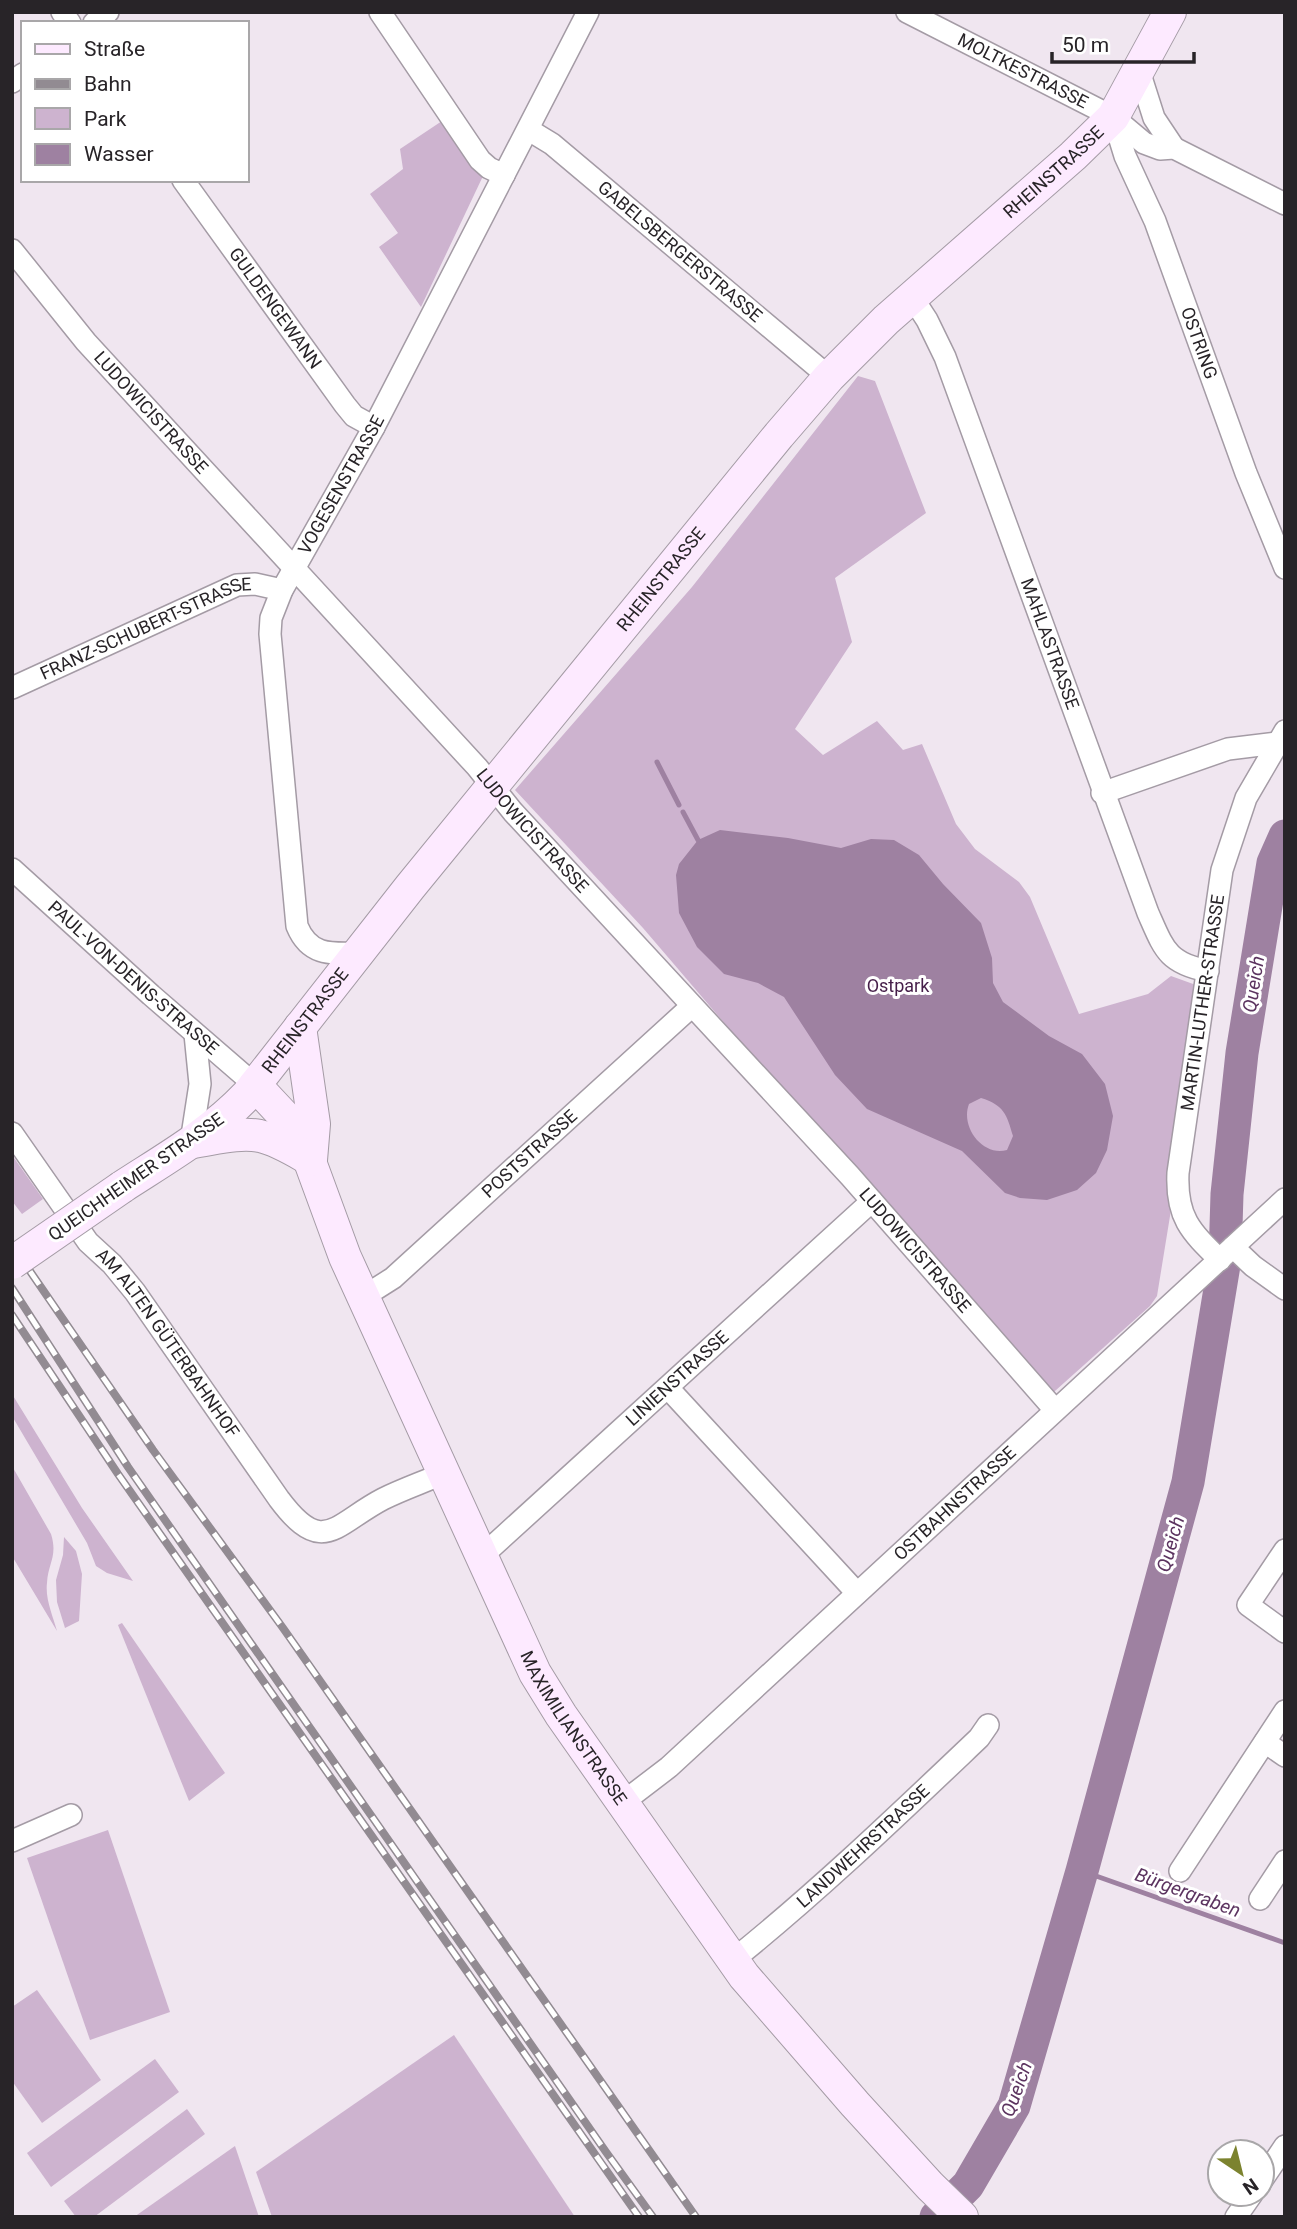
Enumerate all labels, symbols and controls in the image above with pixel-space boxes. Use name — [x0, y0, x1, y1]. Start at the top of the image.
legend — [21, 21, 248, 182]
scale bar — [1052, 21, 1194, 65]
street label: MOLTKESTRASSE — [954, 29, 1092, 113]
text: 50 m — [1062, 33, 1109, 57]
text: Straße — [84, 37, 145, 61]
text: Bahn — [84, 72, 132, 96]
text: Park — [84, 107, 127, 131]
street label: RHEINSTRASSE — [999, 121, 1108, 222]
text: Wasser — [84, 142, 154, 166]
street label: GABELSBERGERSTRASSE — [594, 176, 766, 326]
street label: GULDENGEWANN — [225, 243, 326, 373]
street label: OSTRING — [1177, 304, 1222, 382]
street label: LUDOWICISTRASSE — [90, 347, 213, 478]
street label: VOGESENSTRASSE — [293, 412, 388, 558]
street label: RHEINSTRASSE — [612, 523, 709, 635]
street label: FRANZ-SCHUBERT-STRASSE — [37, 573, 252, 684]
street label: MAHLASTRASSE — [1017, 575, 1084, 712]
street label: LUDOWICISTRASSE — [472, 764, 593, 897]
street label: MARTIN-LUTHER-STRASSE — [1176, 893, 1228, 1112]
street label: PAUL-VON-DENIS-STRASSE — [44, 896, 223, 1059]
water label: Queich — [1238, 954, 1269, 1014]
street label: RHEINSTRASSE — [257, 964, 353, 1077]
park label: Ostpark — [867, 975, 930, 996]
street label: POSTSTRASSE — [477, 1105, 581, 1202]
street label: QUEICHHEIMER STRASSE — [44, 1108, 227, 1245]
street label: LUDOWICISTRASSE — [855, 1183, 976, 1316]
street label: AM ALTEN GÜTERBAHNHOF — [92, 1244, 244, 1441]
street label: LINIENSTRASSE — [621, 1326, 733, 1430]
street label: OSTBAHNSTRASSE — [889, 1442, 1020, 1564]
water label: Queich — [1152, 1514, 1189, 1575]
street label: MAXIMILIANSTRASSE — [516, 1647, 632, 1809]
street label: LANDWEHRSTRASSE — [792, 1780, 933, 1912]
water label: Bürgergraben — [1132, 1863, 1244, 1922]
water label: Queich — [996, 2059, 1037, 2120]
north arrow — [1206, 2138, 1276, 2208]
text: N — [1238, 2173, 1263, 2200]

